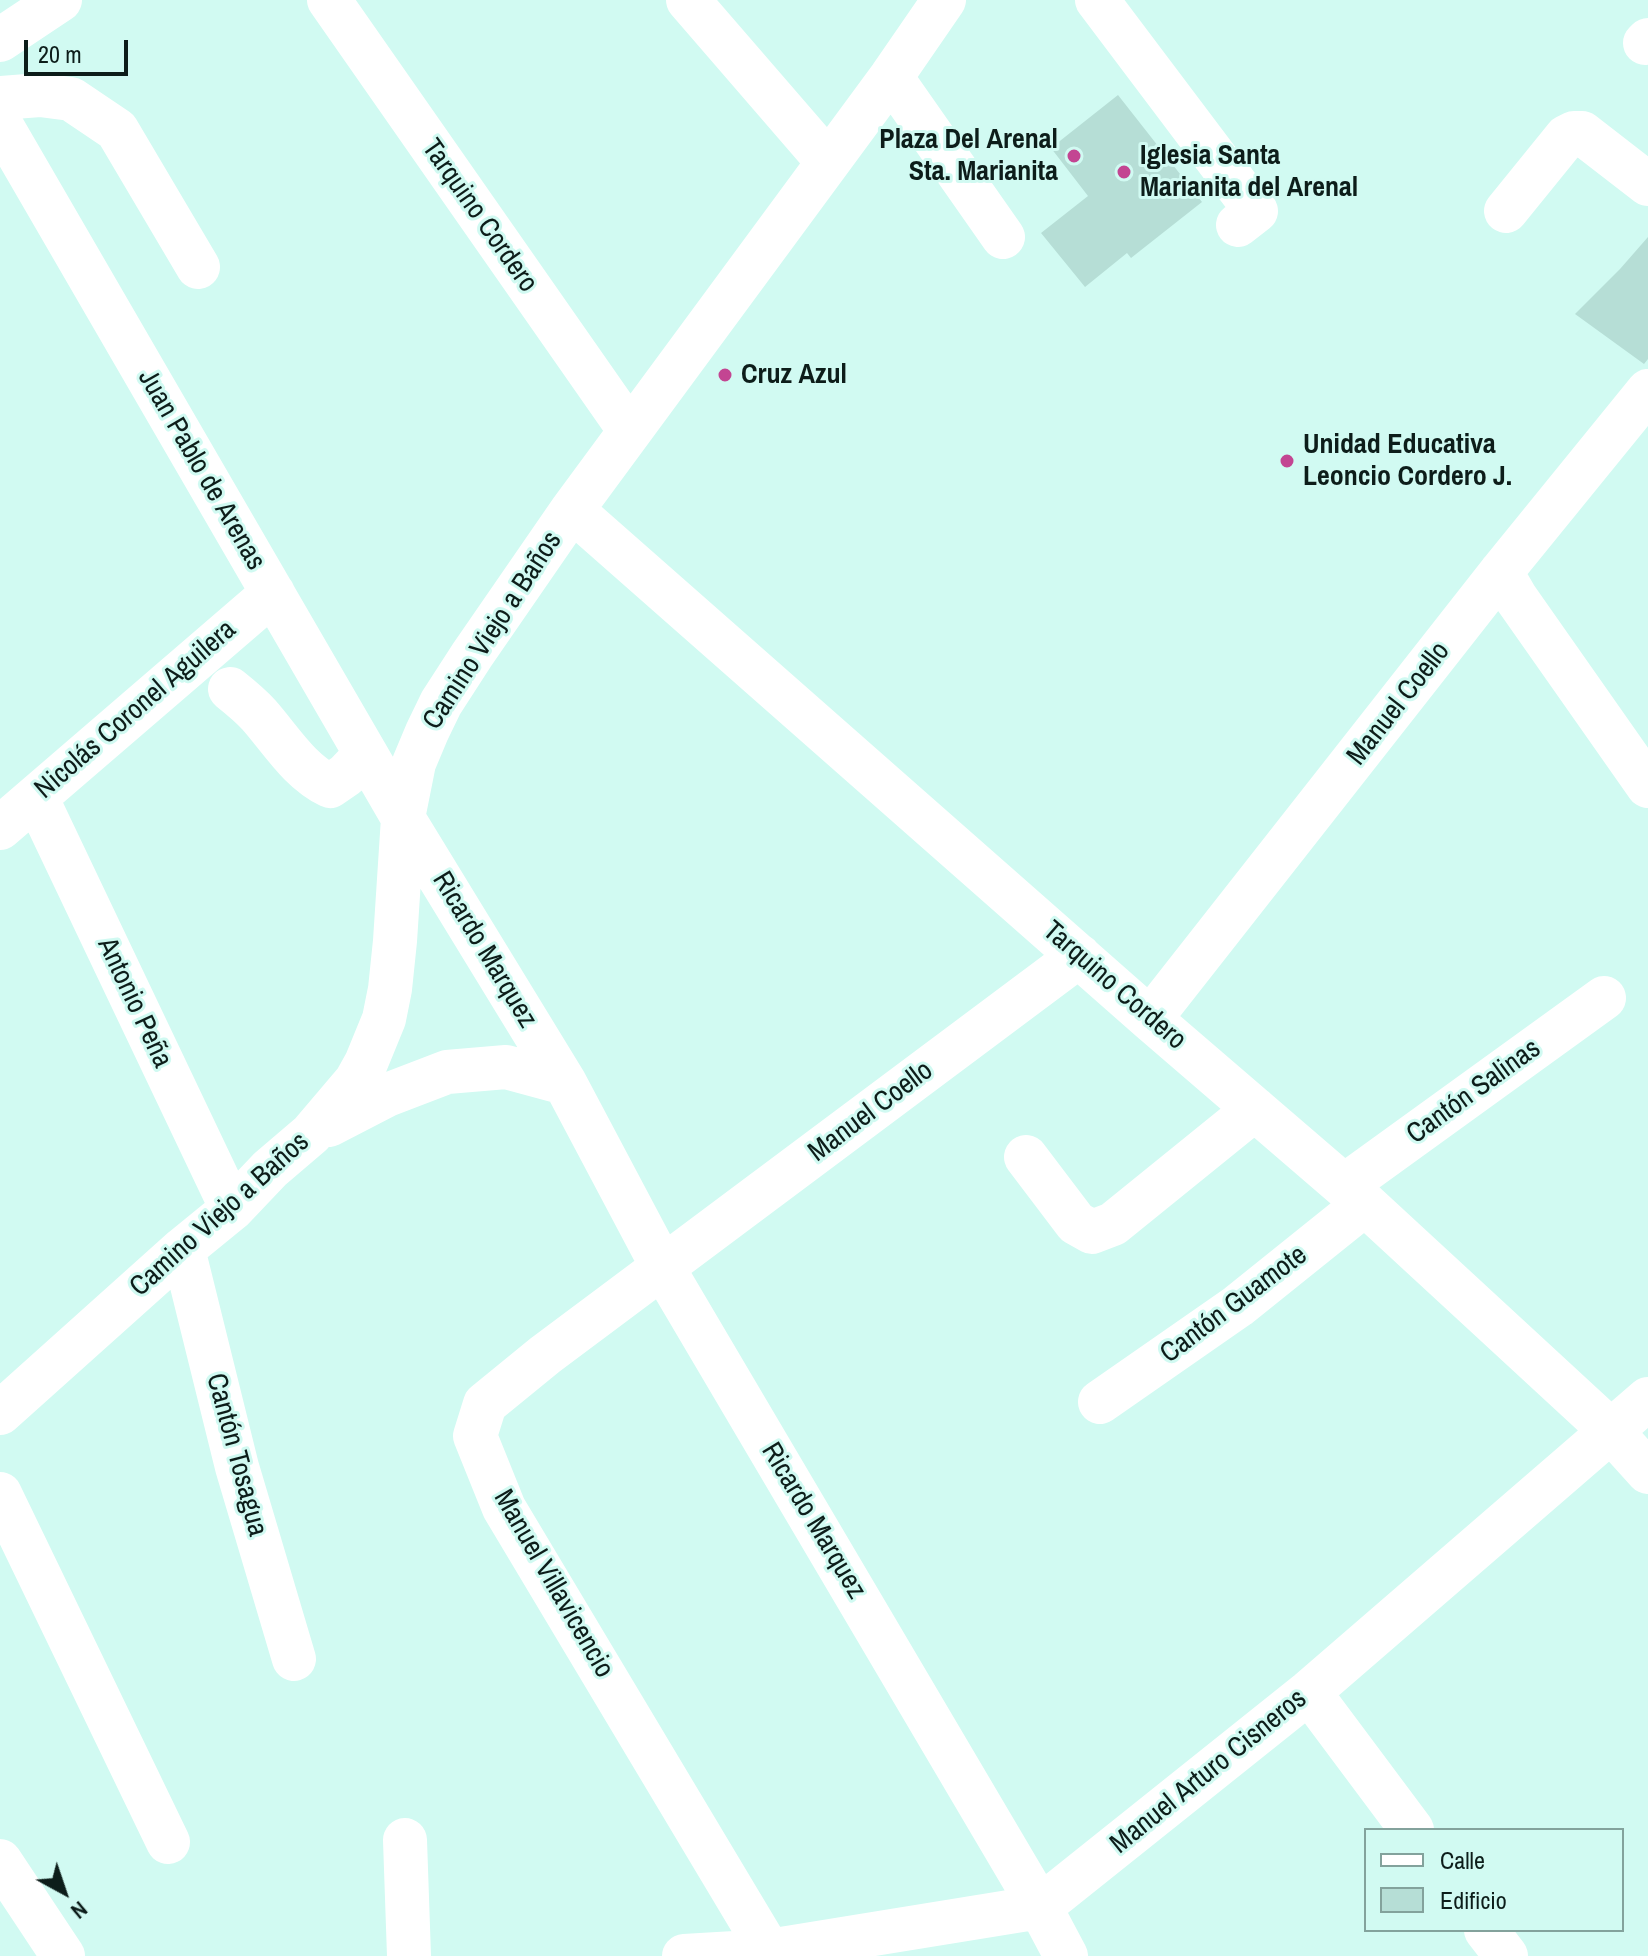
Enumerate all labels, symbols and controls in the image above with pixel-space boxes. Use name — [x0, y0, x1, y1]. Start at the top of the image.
scale bar — [28, 24, 132, 74]
text: 20 m — [38, 38, 82, 70]
place label: Plaza Del Arenal Sta. Marianita — [879, 123, 1058, 189]
street label: Tarquino Cordero — [414, 133, 544, 299]
place label: Iglesia Santa Marianita del Arenal — [1140, 139, 1358, 205]
marker: Plaza Del Arenal Sta. Marianita — [1065, 147, 1083, 165]
marker: Iglesia Santa Marianita del Arenal — [1115, 163, 1133, 181]
place label: Cruz Azul — [741, 358, 847, 392]
street label: Juan Pablo de Arenas — [130, 364, 272, 576]
marker: Cruz Azul — [716, 366, 734, 384]
place label: Unidad Educativa Leoncio Cordero J. — [1303, 428, 1512, 494]
marker: Unidad Educativa Leoncio Cordero J. — [1278, 452, 1296, 470]
street label: Camino Viejo a Baños — [416, 526, 570, 736]
street label: Nicolás Coronel Aguilera — [29, 614, 243, 806]
street label: Manuel Coello — [1341, 636, 1457, 772]
street label: Ricardo Marquez — [424, 866, 544, 1034]
street label: Tarquino Cordero — [1035, 915, 1193, 1057]
street label: Antonio Peña — [89, 933, 179, 1073]
street label: Cantón Salinas — [1401, 1032, 1547, 1152]
street label: Manuel Coello — [802, 1054, 940, 1170]
street label: Camino Viejo a Baños — [124, 1126, 316, 1304]
street label: Cantón Guamote — [1154, 1239, 1314, 1371]
street label: Cantón Tosagua — [198, 1370, 274, 1540]
street label: Ricardo Marquez — [753, 1437, 873, 1605]
street label: Manuel Villavicencio — [486, 1484, 620, 1684]
street label: Manuel Arturo Cisneros — [1104, 1683, 1314, 1861]
legend — [1364, 1828, 1624, 1932]
text: Calle — [1440, 1844, 1485, 1876]
north arrow — [24, 1852, 104, 1932]
text: Edificio — [1440, 1884, 1507, 1916]
text: N — [65, 1895, 94, 1926]

